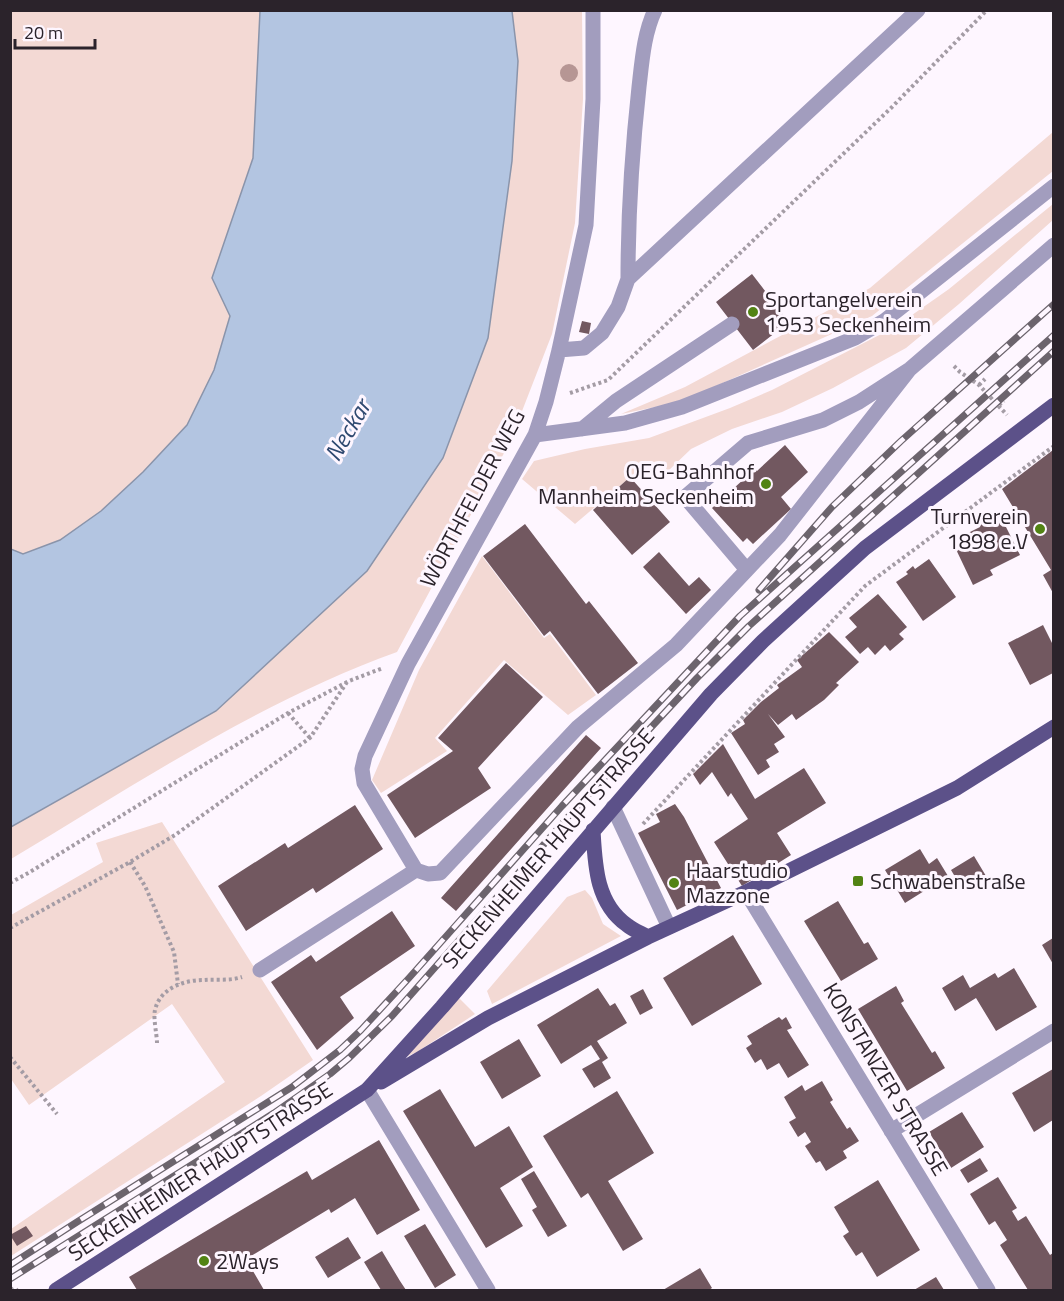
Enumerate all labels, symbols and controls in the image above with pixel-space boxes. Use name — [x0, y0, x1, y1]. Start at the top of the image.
scale bar — [15, 12, 94, 50]
text: 20 m — [24, 19, 63, 46]
place label: Sportangelverein 1953 Seckenheim — [765, 282, 931, 341]
marker: Sportangelverein 1953 Seckenheim — [746, 305, 760, 319]
water label: Neckar — [315, 390, 381, 467]
street label: WÖRTHFELDER WEG — [411, 403, 533, 593]
place label: OEG-Bahnhof Mannheim Seckenheim — [538, 454, 755, 513]
marker: OEG-Bahnhof Mannheim Seckenheim — [759, 477, 773, 491]
place label: Turnverein 1898 e.V — [931, 499, 1028, 558]
marker: Turnverein 1898 e.V — [1033, 522, 1047, 536]
street label: SECKENHEIMER HAUPTSTRASSE — [434, 720, 662, 976]
place label: Haarstudio Mazzone — [686, 853, 788, 912]
place label: Schwabenstraße — [870, 864, 1026, 898]
marker: Schwabenstraße — [851, 874, 865, 888]
marker: Haarstudio Mazzone — [667, 876, 681, 890]
street label: KONSTANZER STRASSE — [815, 976, 957, 1182]
street label: SECKENHEIMER HAUPTSTRASSE — [61, 1072, 339, 1270]
place label: 2Ways — [216, 1244, 279, 1278]
marker: 2Ways — [197, 1254, 211, 1268]

